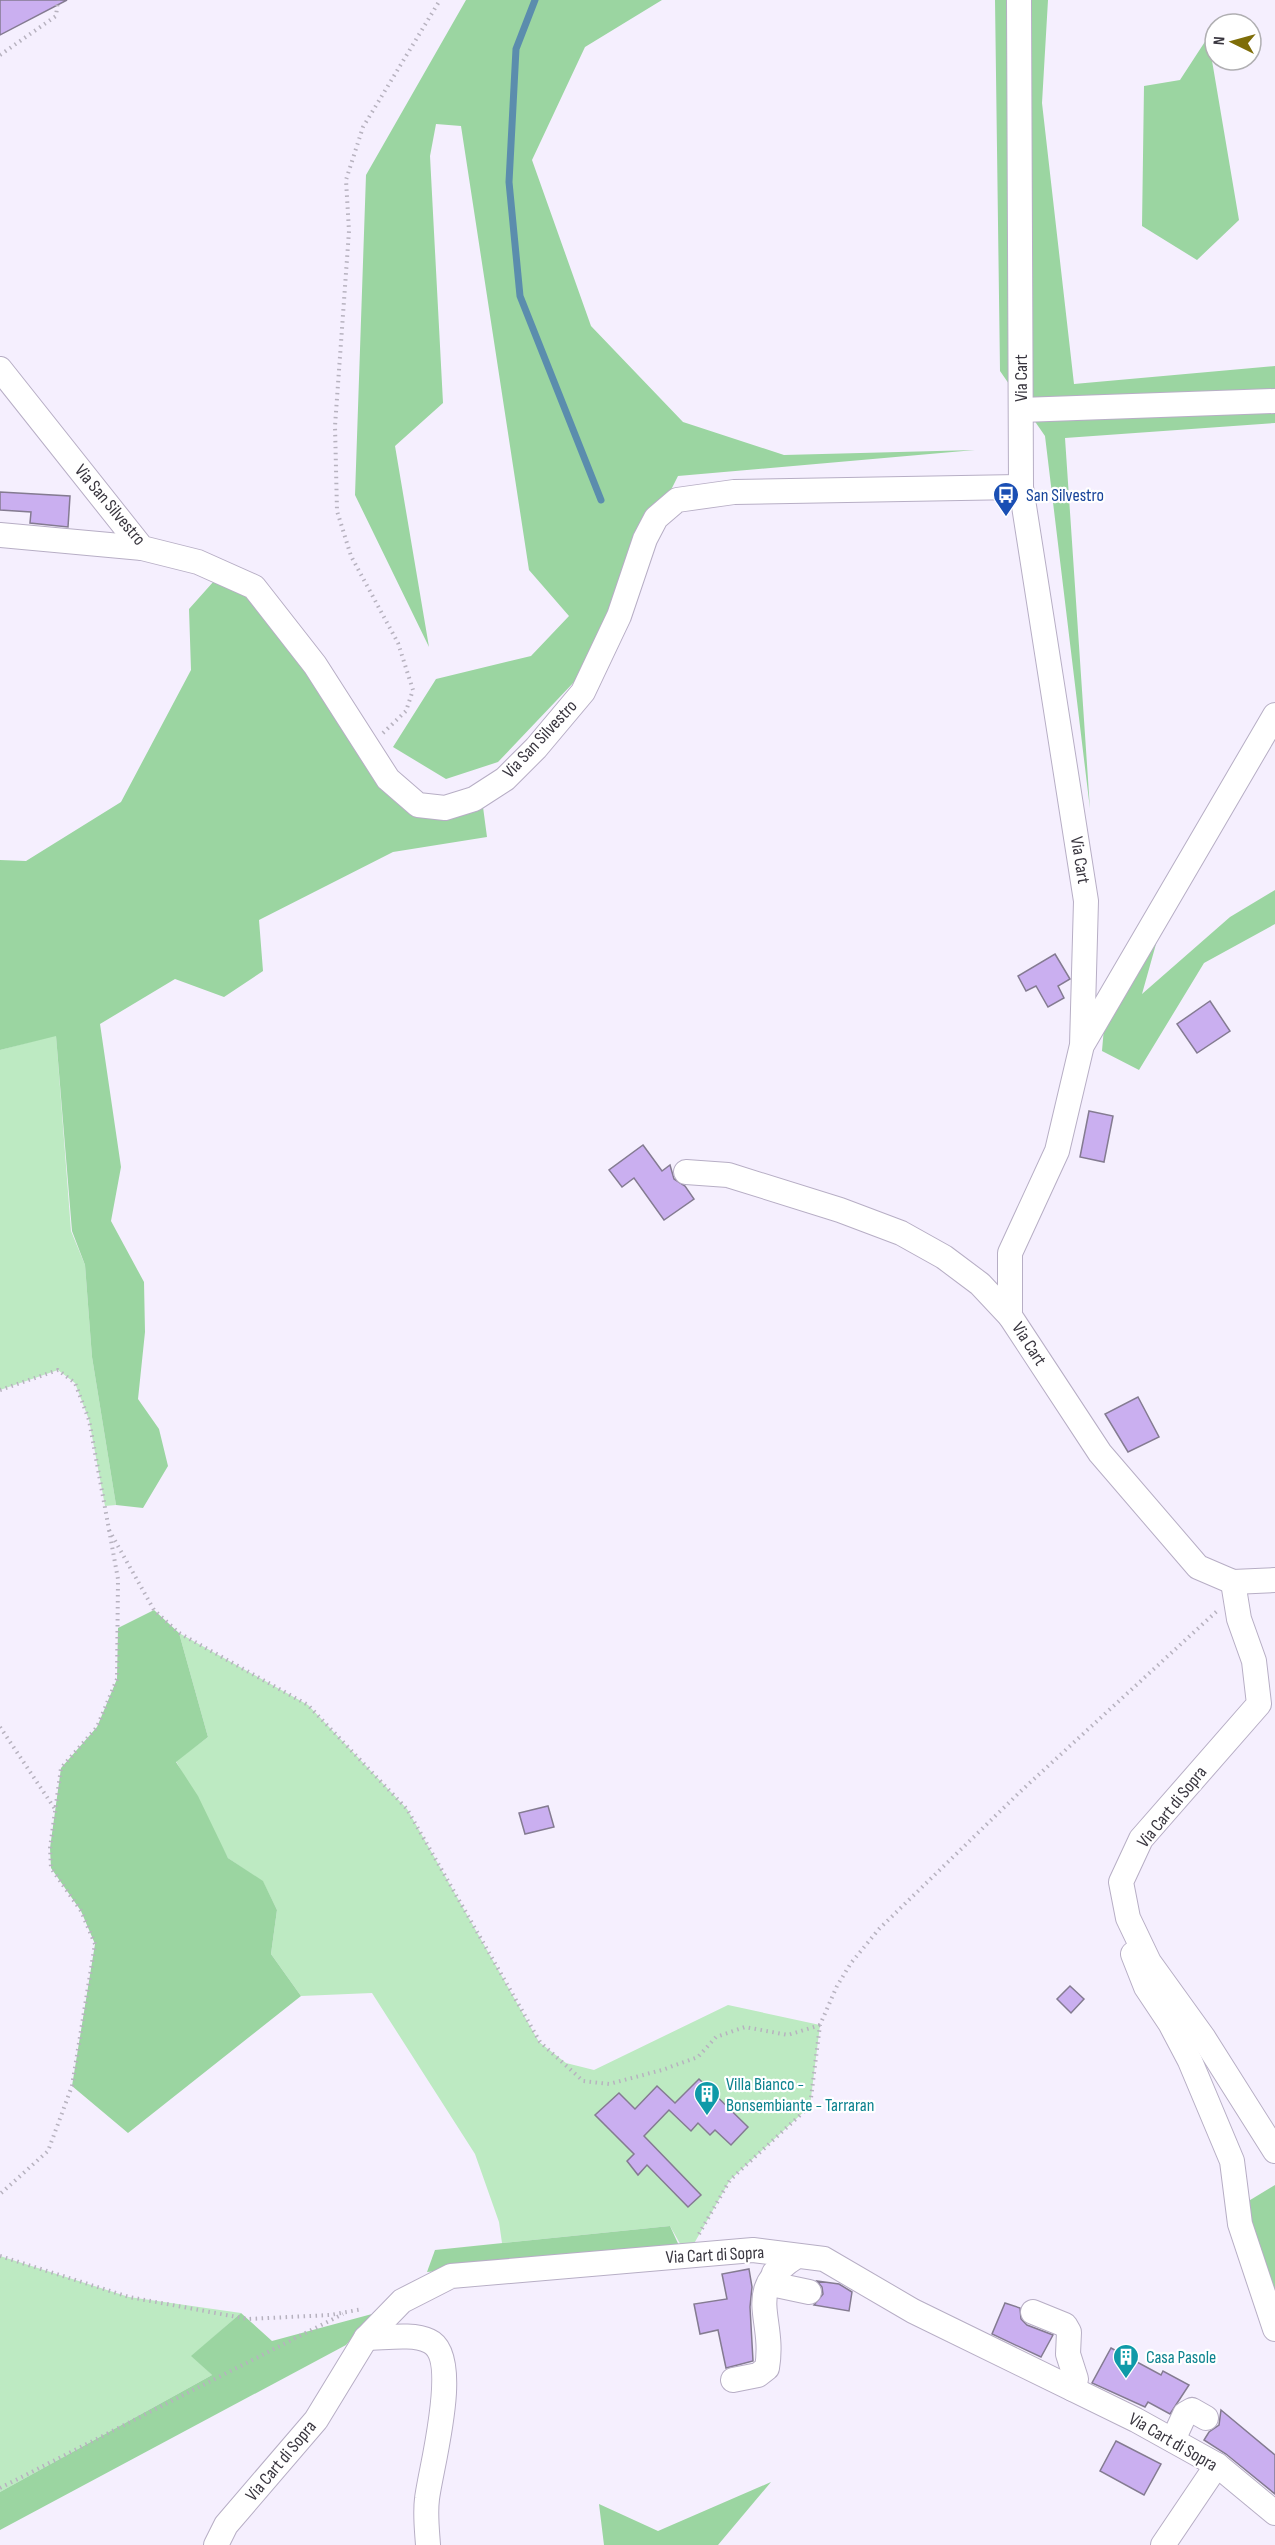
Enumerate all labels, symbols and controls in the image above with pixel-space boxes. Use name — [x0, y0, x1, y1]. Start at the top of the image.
north arrow — [1203, 12, 1263, 72]
text: N — [1210, 36, 1229, 46]
street label: Via Cart — [1011, 354, 1032, 402]
street label: Via San Silvestro — [70, 460, 150, 550]
bus stop icon: San Silvestro — [991, 480, 1021, 518]
place label: San Silvestro — [1026, 485, 1104, 506]
street label: Via San Silvestro — [498, 696, 582, 782]
street label: Via Cart — [1066, 835, 1094, 886]
street label: Via Cart — [1007, 1318, 1051, 1370]
street label: Via Cart di Sopra — [1133, 1762, 1211, 1852]
place label: Villa Bianco - Bonsembiante - Tarraran — [726, 2074, 874, 2116]
building icon: Villa Bianco - Bonsembiante - Tarraran — [692, 2079, 722, 2117]
street label: Via Cart di Sopra — [665, 2242, 765, 2268]
building icon: Casa Pasole — [1111, 2342, 1141, 2380]
place label: Casa Pasole — [1146, 2347, 1216, 2368]
street label: Via Cart di Sopra — [1125, 2408, 1221, 2476]
street label: Via Cart di Sopra — [241, 2416, 321, 2505]

